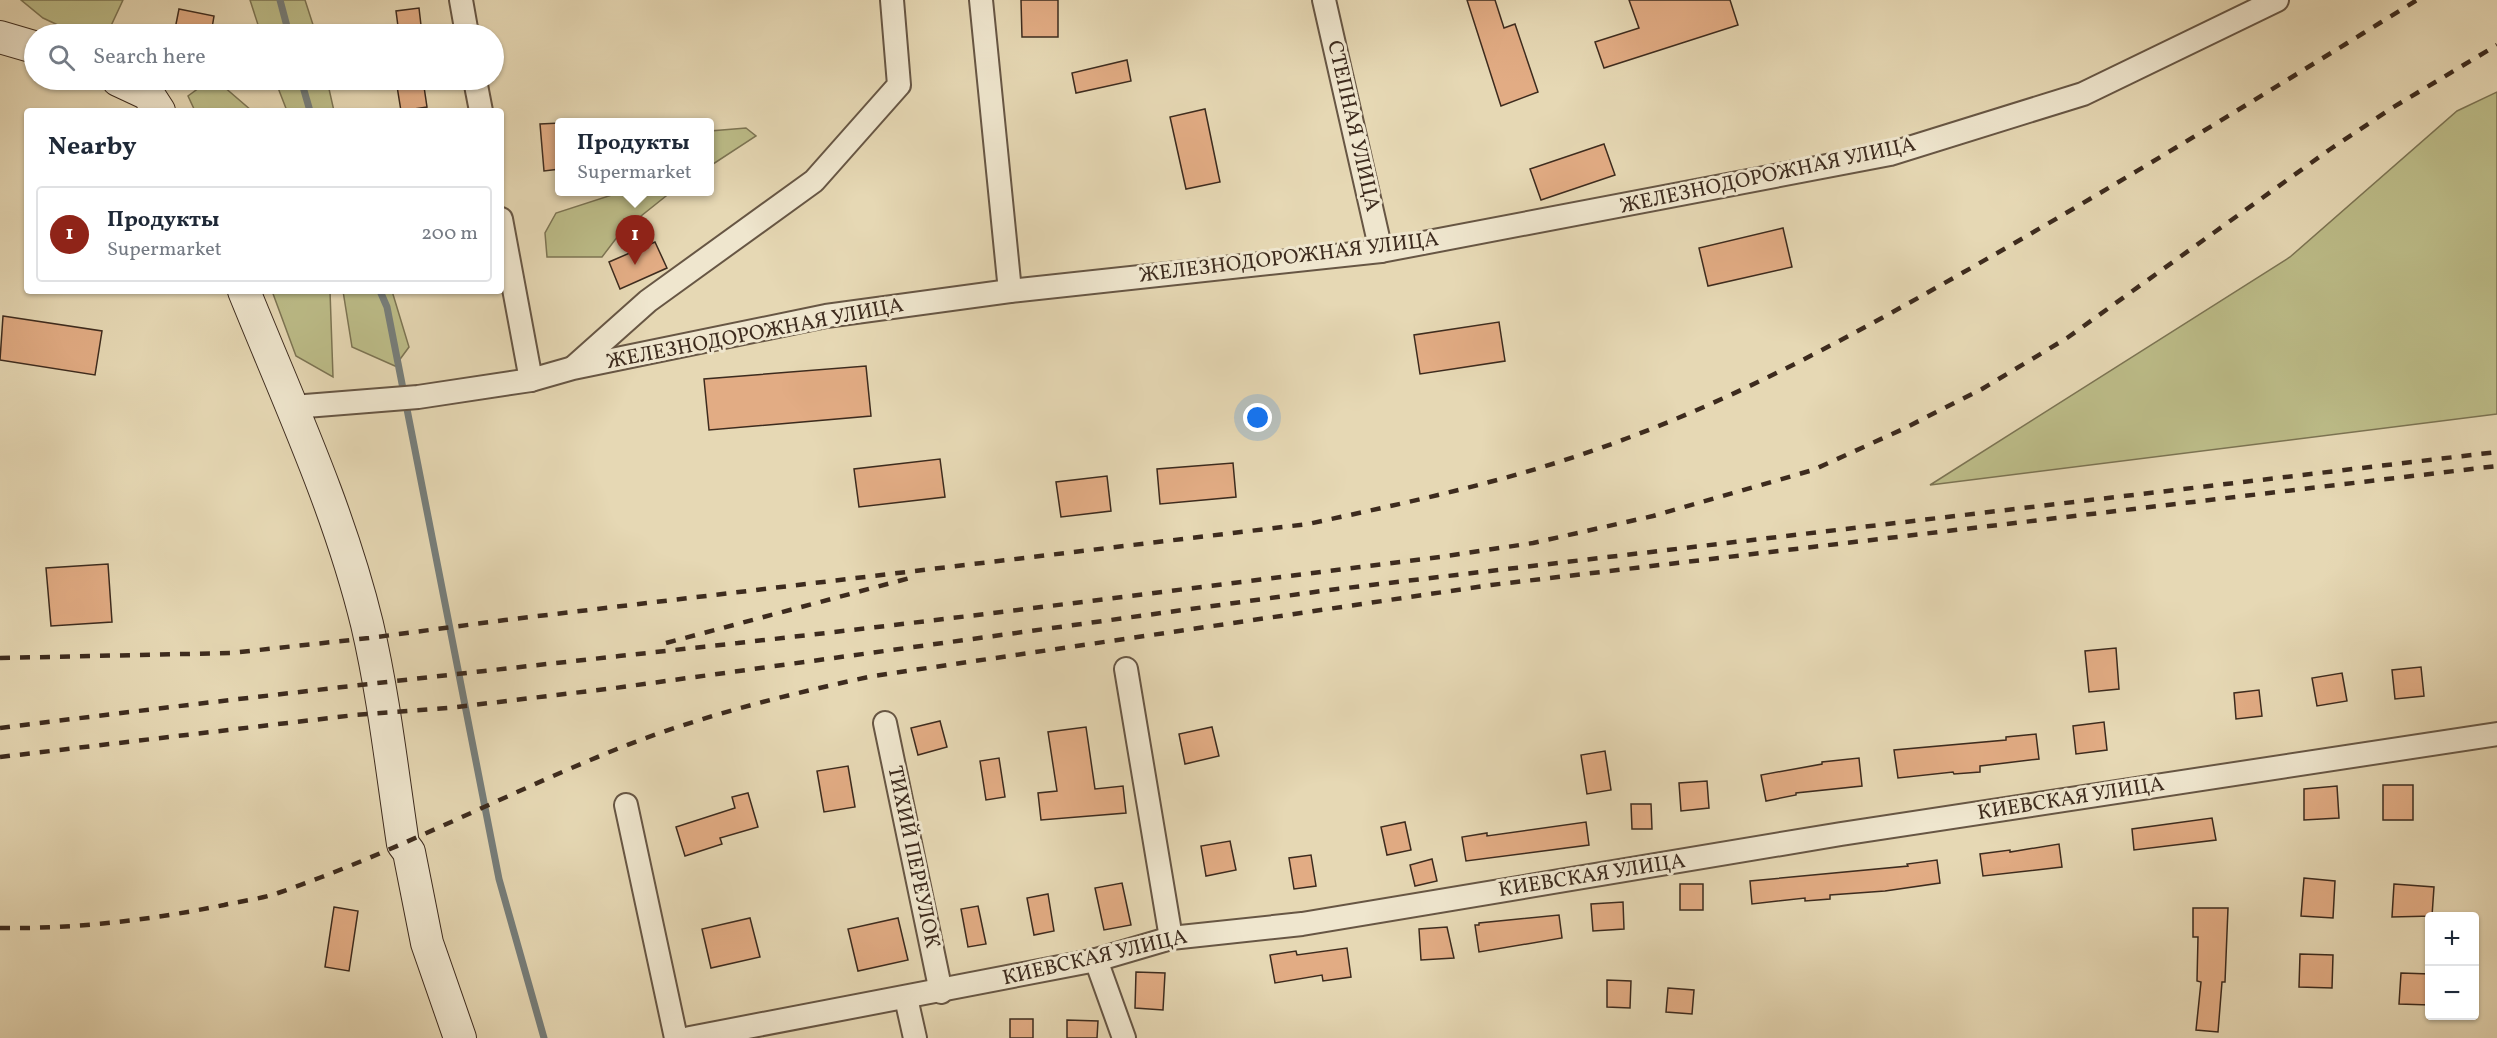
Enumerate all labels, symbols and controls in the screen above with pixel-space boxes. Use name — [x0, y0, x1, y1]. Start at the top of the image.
search box — [24, 24, 504, 90]
street label: СТЕПНАЯ УЛИЦА — [1319, 38, 1387, 215]
icon: search — [45, 41, 78, 74]
text: Search here — [93, 42, 206, 73]
popup — [555, 118, 714, 196]
text: Продукты — [577, 128, 690, 159]
text: Nearby — [48, 129, 137, 165]
street label: ЖЕЛЕЗНОДОРОЖНАЯ УЛИЦА — [1617, 130, 1919, 222]
text: Supermarket — [577, 159, 692, 187]
text: Продукты — [107, 205, 219, 236]
pin: 1 — [616, 216, 654, 265]
text: 1 — [65, 220, 74, 248]
text: 200 m — [421, 220, 478, 248]
street label: ЖЕЛЕЗНОДОРОЖНАЯ УЛИЦА — [1137, 225, 1441, 291]
text: Supermarket — [107, 236, 222, 264]
street label: ЖЕЛЕЗНОДОРОЖНАЯ УЛИЦА — [604, 291, 906, 377]
your location — [1243, 403, 1272, 432]
street label: ТИХИЙ ПЕРЕУЛОК — [880, 763, 946, 951]
street label: КИЕВСКАЯ УЛИЦА — [1975, 770, 2167, 828]
street label: КИЕВСКАЯ УЛИЦА — [1496, 847, 1688, 905]
map controls — [2425, 912, 2479, 1020]
button: + — [2425, 912, 2479, 966]
street label: КИЕВСКАЯ УЛИЦА — [1000, 923, 1190, 993]
button: − — [2425, 966, 2479, 1020]

